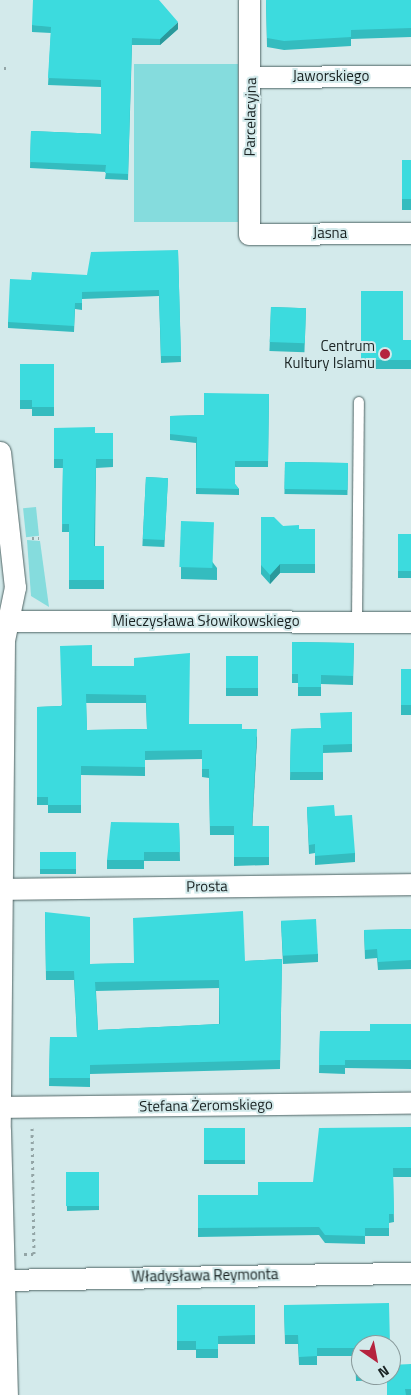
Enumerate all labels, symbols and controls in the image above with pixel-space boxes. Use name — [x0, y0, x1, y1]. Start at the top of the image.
street label: Jaworskiego — [293, 67, 369, 85]
street label: Parcelacyjna — [240, 77, 260, 157]
street label: Jasna — [313, 224, 347, 242]
place label: Centrum Kultury Islamu — [284, 336, 375, 371]
marker: Centrum Kultury Islamu — [379, 348, 391, 360]
street label: Mieczysława Słowikowskiego — [112, 612, 300, 630]
street label: Prosta — [186, 877, 228, 895]
street label: Stefana Żeromskiego — [139, 1095, 273, 1115]
street label: Władysława Reymonta — [131, 1265, 279, 1285]
north arrow — [351, 1335, 401, 1385]
text: N — [374, 1361, 394, 1384]

